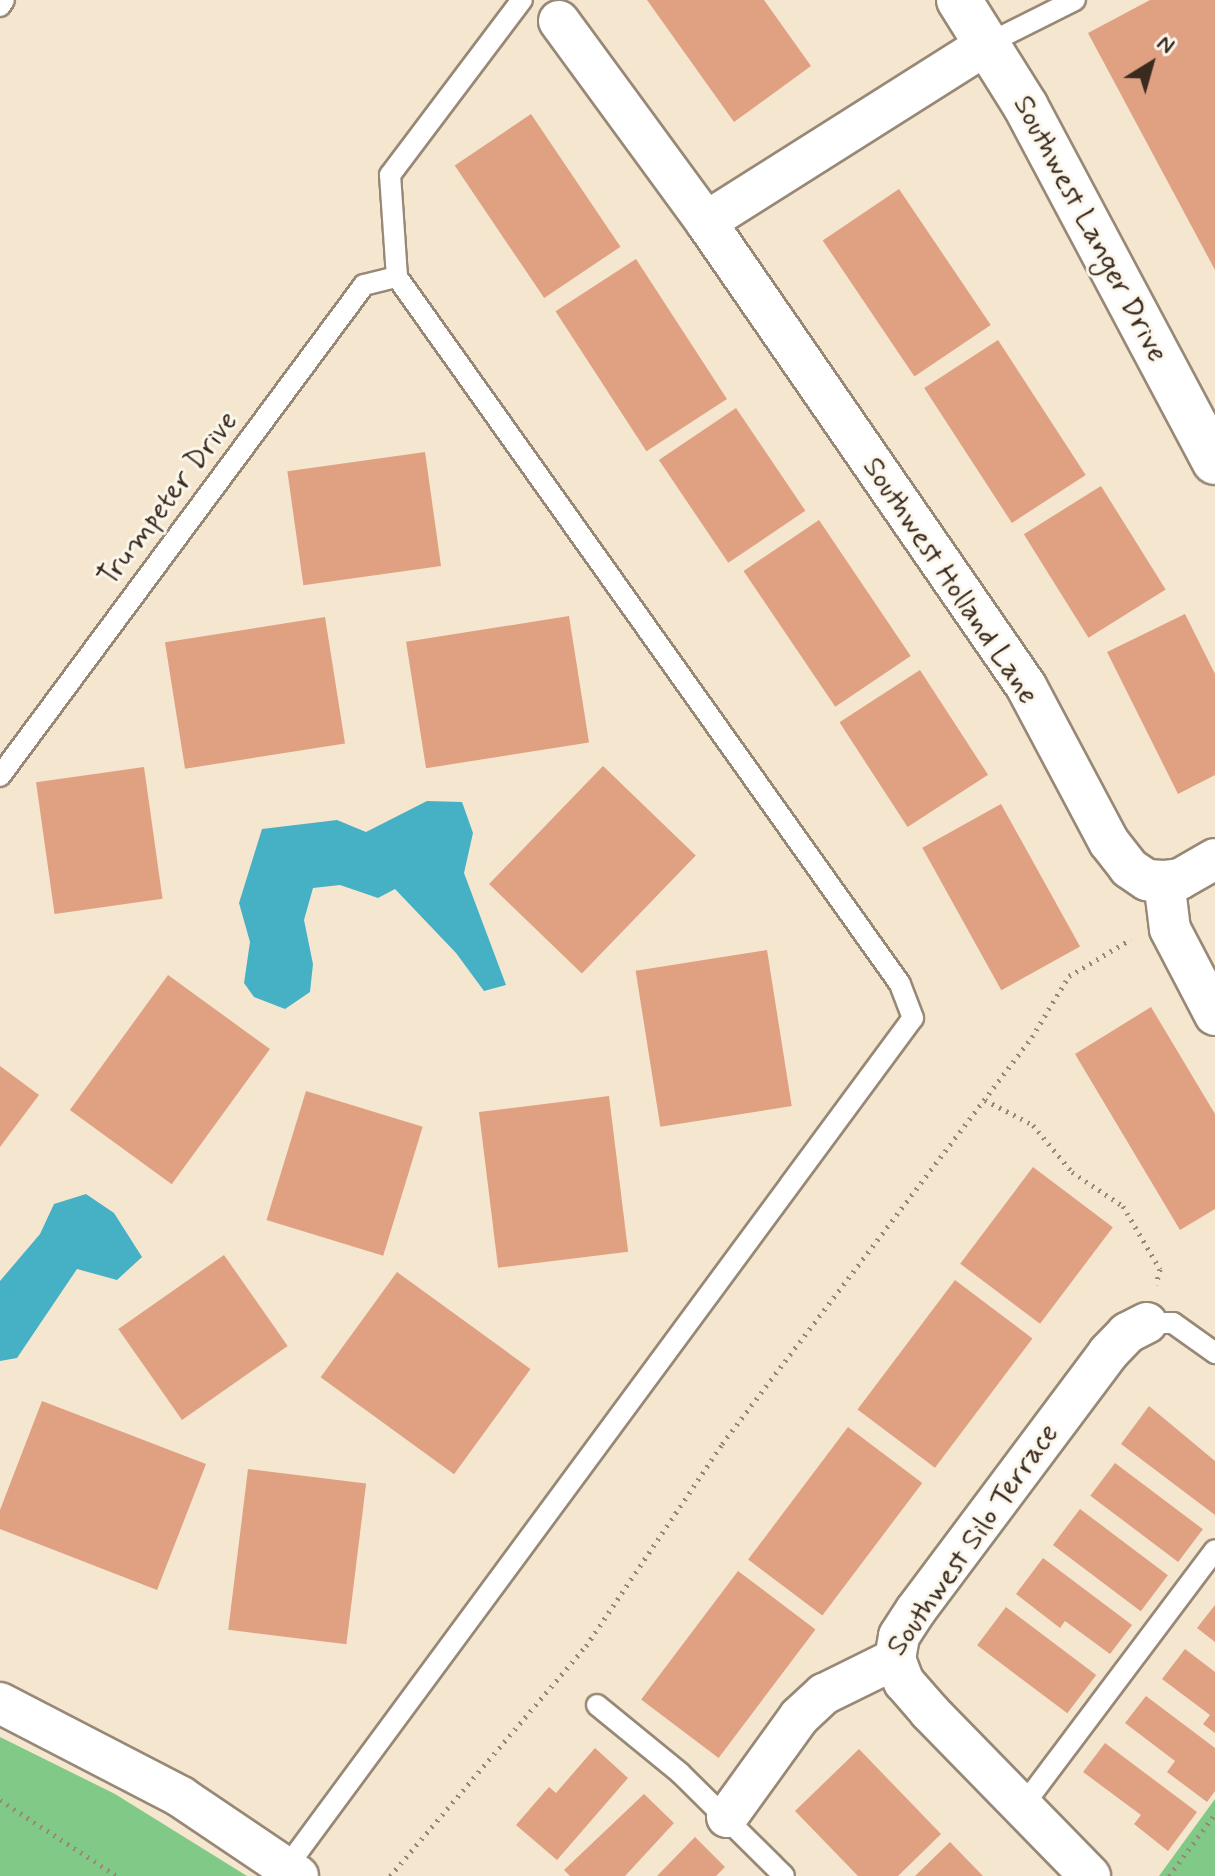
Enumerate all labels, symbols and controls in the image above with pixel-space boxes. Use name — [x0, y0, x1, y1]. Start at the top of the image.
north arrow — [1111, 24, 1191, 104]
text: N — [1151, 29, 1180, 60]
street label: Southwest Langer Drive — [1005, 90, 1175, 368]
street label: Trumpeter Drive — [90, 404, 246, 594]
street label: Southwest Holland Lane — [853, 450, 1047, 712]
street label: Southwest Silo Terrace — [880, 1418, 1066, 1662]

